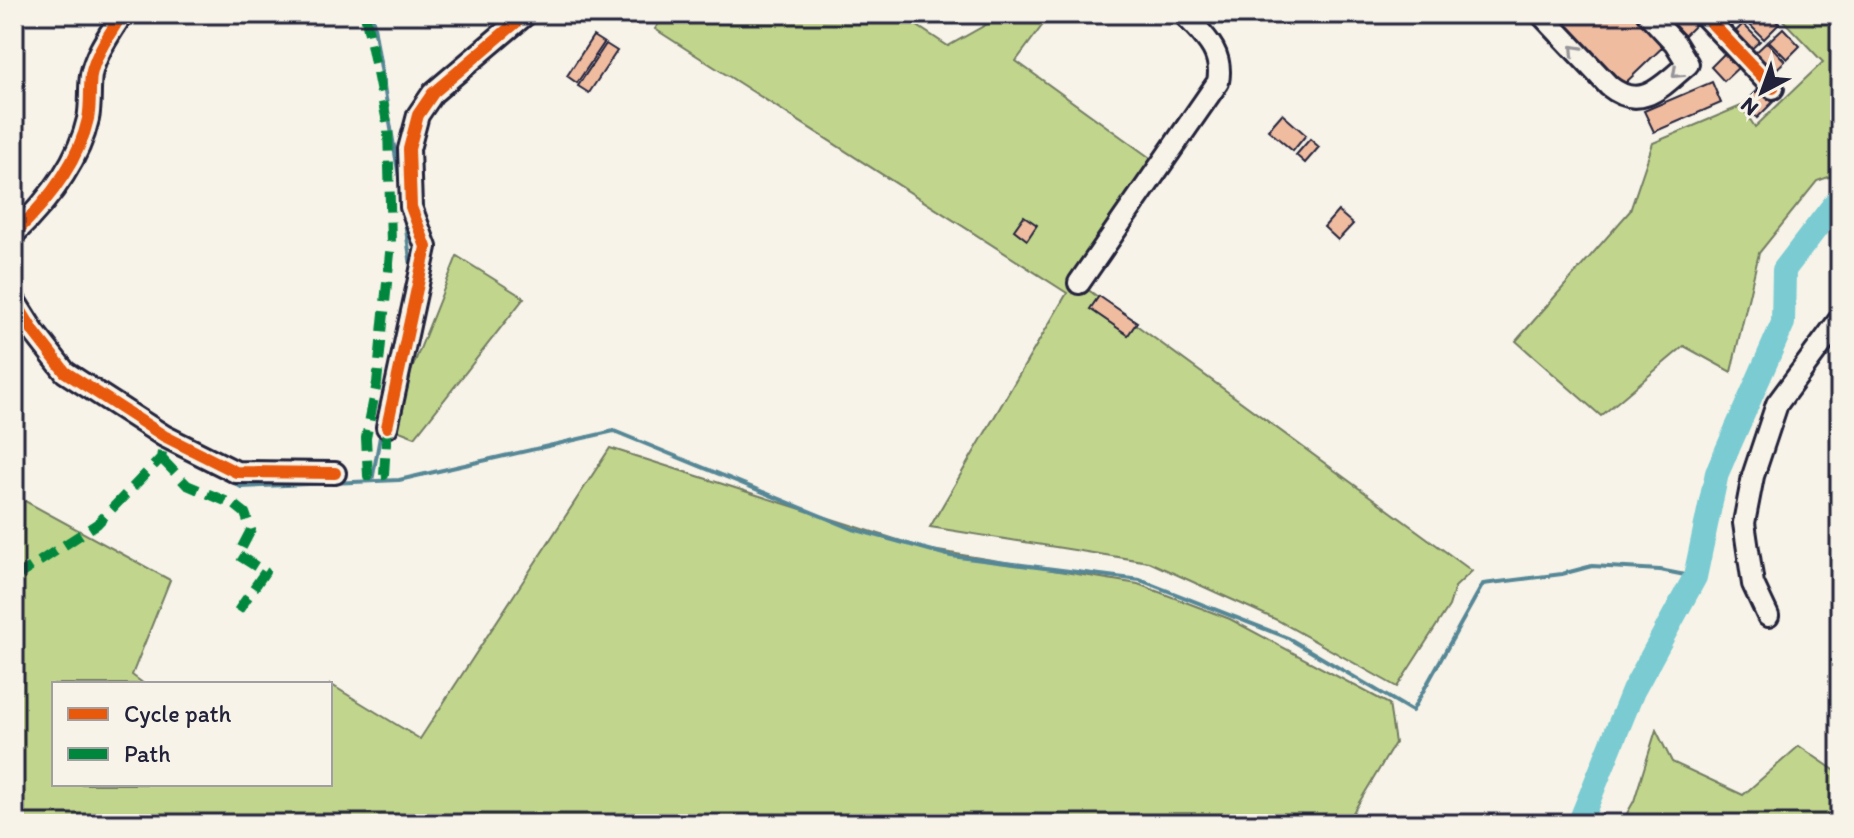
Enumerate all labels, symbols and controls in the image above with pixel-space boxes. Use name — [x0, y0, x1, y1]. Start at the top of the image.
one-way arrow — [1570, 45, 1584, 60]
north arrow — [1722, 52, 1802, 132]
one-way arrow — [1672, 63, 1687, 77]
text: N — [1735, 92, 1764, 122]
legend — [52, 682, 332, 786]
text: Cycle path — [124, 699, 231, 728]
text: Path — [124, 739, 171, 768]

